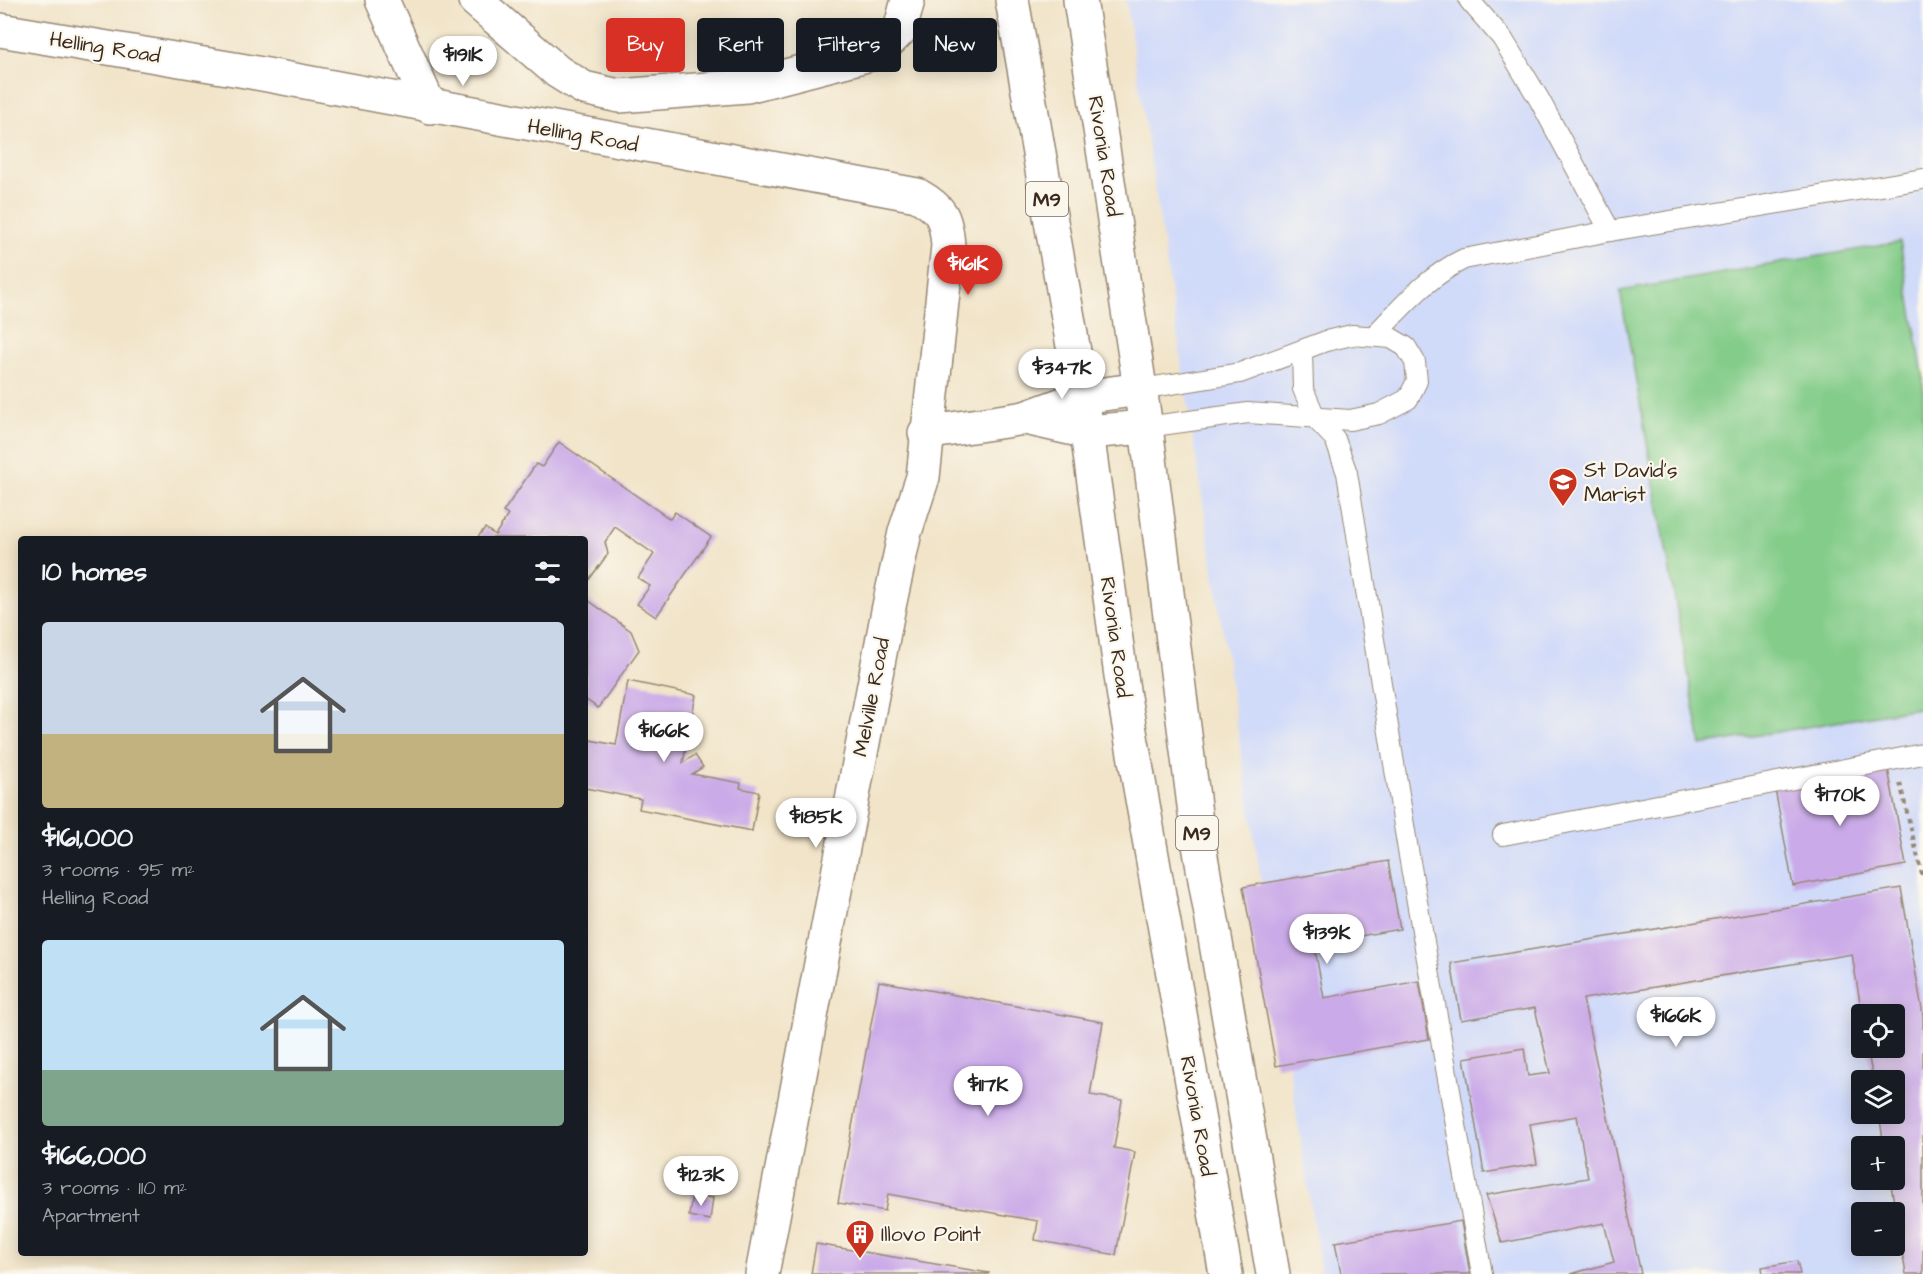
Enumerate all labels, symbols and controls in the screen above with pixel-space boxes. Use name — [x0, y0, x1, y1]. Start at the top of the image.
chip: Buy — [606, 18, 685, 72]
chip: Rent — [697, 18, 784, 72]
chip: Filters — [796, 18, 901, 72]
chip: New — [913, 18, 997, 72]
street label: Helling Road — [47, 24, 163, 73]
pin: $191K — [421, 36, 505, 87]
text: $191K — [443, 41, 483, 69]
street label: Rivonia Road — [1081, 94, 1128, 219]
street label: Helling Road — [525, 112, 641, 161]
road number: M9 — [1026, 182, 1068, 216]
pin: $161K — [926, 245, 1010, 296]
text: $161K — [948, 250, 988, 278]
pin: $347K — [1020, 349, 1104, 400]
text: $347K — [1032, 354, 1092, 382]
place label: St David's Marist — [1584, 456, 1677, 509]
school or university icon: St David's Marist — [1547, 466, 1579, 508]
text: 10 homes — [42, 554, 147, 590]
icon: filters — [531, 556, 564, 589]
street label: Rivonia Road — [1093, 575, 1138, 700]
street label: Melville Road — [846, 635, 897, 759]
icon: home — [249, 661, 357, 769]
pin: $166K — [622, 712, 706, 763]
text: $166K — [639, 717, 689, 745]
pin: $170K — [1798, 776, 1882, 827]
text: $170K — [1815, 781, 1865, 809]
pin: $185K — [774, 798, 858, 849]
text: $185K — [790, 803, 842, 831]
road number: M9 — [1176, 816, 1218, 850]
text: $161,000 — [42, 820, 133, 856]
text: 3 rooms · 95 m² — [42, 856, 195, 884]
text: Helling Road — [42, 884, 149, 912]
pin: $139K — [1285, 914, 1369, 965]
text: $139K — [1303, 919, 1351, 947]
icon: home — [249, 979, 357, 1087]
pin: $166K — [1634, 997, 1718, 1048]
text: $166K — [1651, 1002, 1701, 1030]
map controls — [1851, 1004, 1905, 1256]
button: locate — [1851, 1004, 1905, 1058]
street label: Rivonia Road — [1173, 1054, 1222, 1179]
pin: $117K — [946, 1066, 1030, 1117]
button: layers — [1851, 1070, 1905, 1124]
text: $117K — [968, 1071, 1008, 1099]
button: + — [1851, 1136, 1905, 1190]
text: $166,000 — [42, 1138, 146, 1174]
pin: $123K — [659, 1156, 743, 1207]
text: $123K — [677, 1161, 725, 1189]
text: 3 rooms · 110 m² — [42, 1174, 187, 1202]
text: Apartment — [42, 1202, 140, 1230]
button: − — [1851, 1202, 1905, 1256]
building icon: Illovo Point — [844, 1218, 876, 1260]
place label: Illovo Point — [881, 1220, 982, 1249]

